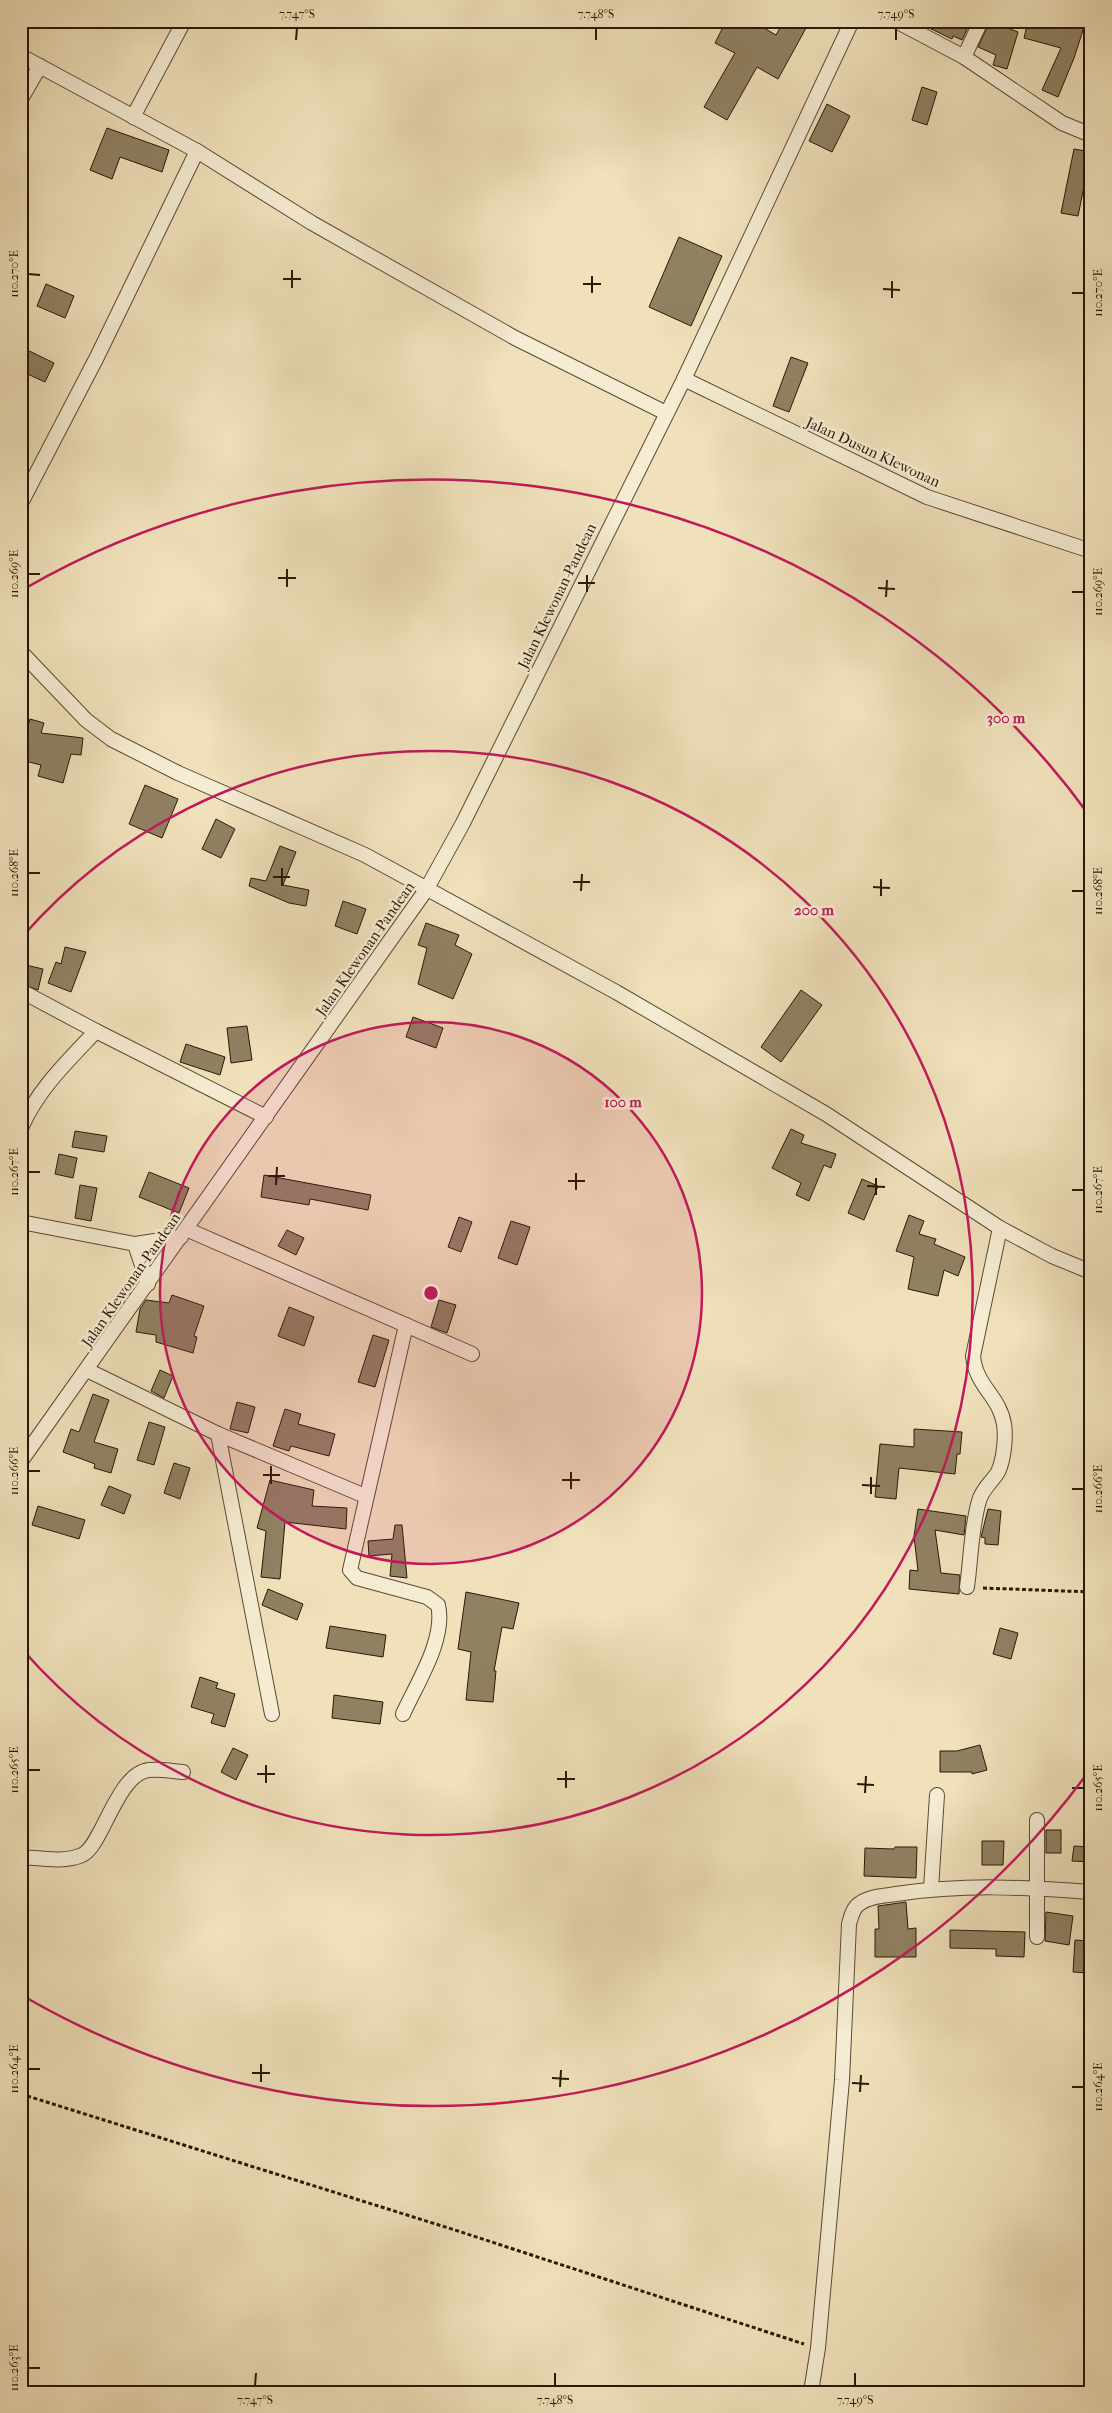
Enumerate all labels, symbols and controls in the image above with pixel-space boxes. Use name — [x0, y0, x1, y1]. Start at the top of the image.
text: 7.747°S — [279, 7, 315, 21]
text: 7.748°S — [578, 7, 614, 21]
text: 7.749°S — [878, 7, 914, 21]
text: 110.270°E — [7, 250, 21, 298]
text: 110.270°E — [1091, 269, 1105, 317]
street label: Jalan Dusun Klewonan — [802, 413, 943, 491]
street label: Jalan Klewonan-Pandean — [513, 520, 600, 673]
text: 110.269°E — [7, 550, 21, 598]
text: 110.269°E — [1091, 568, 1105, 616]
text: 300 m — [987, 709, 1026, 727]
text: 110.268°E — [7, 849, 21, 897]
text: 110.268°E — [1091, 867, 1105, 915]
street label: Jalan Klewonan-Pandean — [311, 878, 418, 1020]
text: 200 m — [794, 901, 834, 919]
text: 100 m — [604, 1093, 642, 1111]
text: 110.267°E — [7, 1148, 21, 1196]
text: 110.267°E — [1091, 1166, 1105, 1214]
street label: Jalan Klewonan-Pandean — [77, 1209, 184, 1351]
centre of rings — [422, 1284, 440, 1302]
text: 110.266°E — [7, 1447, 21, 1495]
text: 110.266°E — [1091, 1465, 1105, 1513]
text: 110.265°E — [7, 1747, 21, 1794]
text: 110.265°E — [1091, 1765, 1105, 1812]
text: 110.264°E — [7, 2045, 21, 2093]
text: 110.264°E — [1091, 2063, 1105, 2111]
text: 110.263°E — [7, 2345, 21, 2391]
text: 7.747°S — [237, 2393, 273, 2407]
text: 7.748°S — [537, 2393, 573, 2407]
text: 7.749°S — [837, 2393, 873, 2407]

